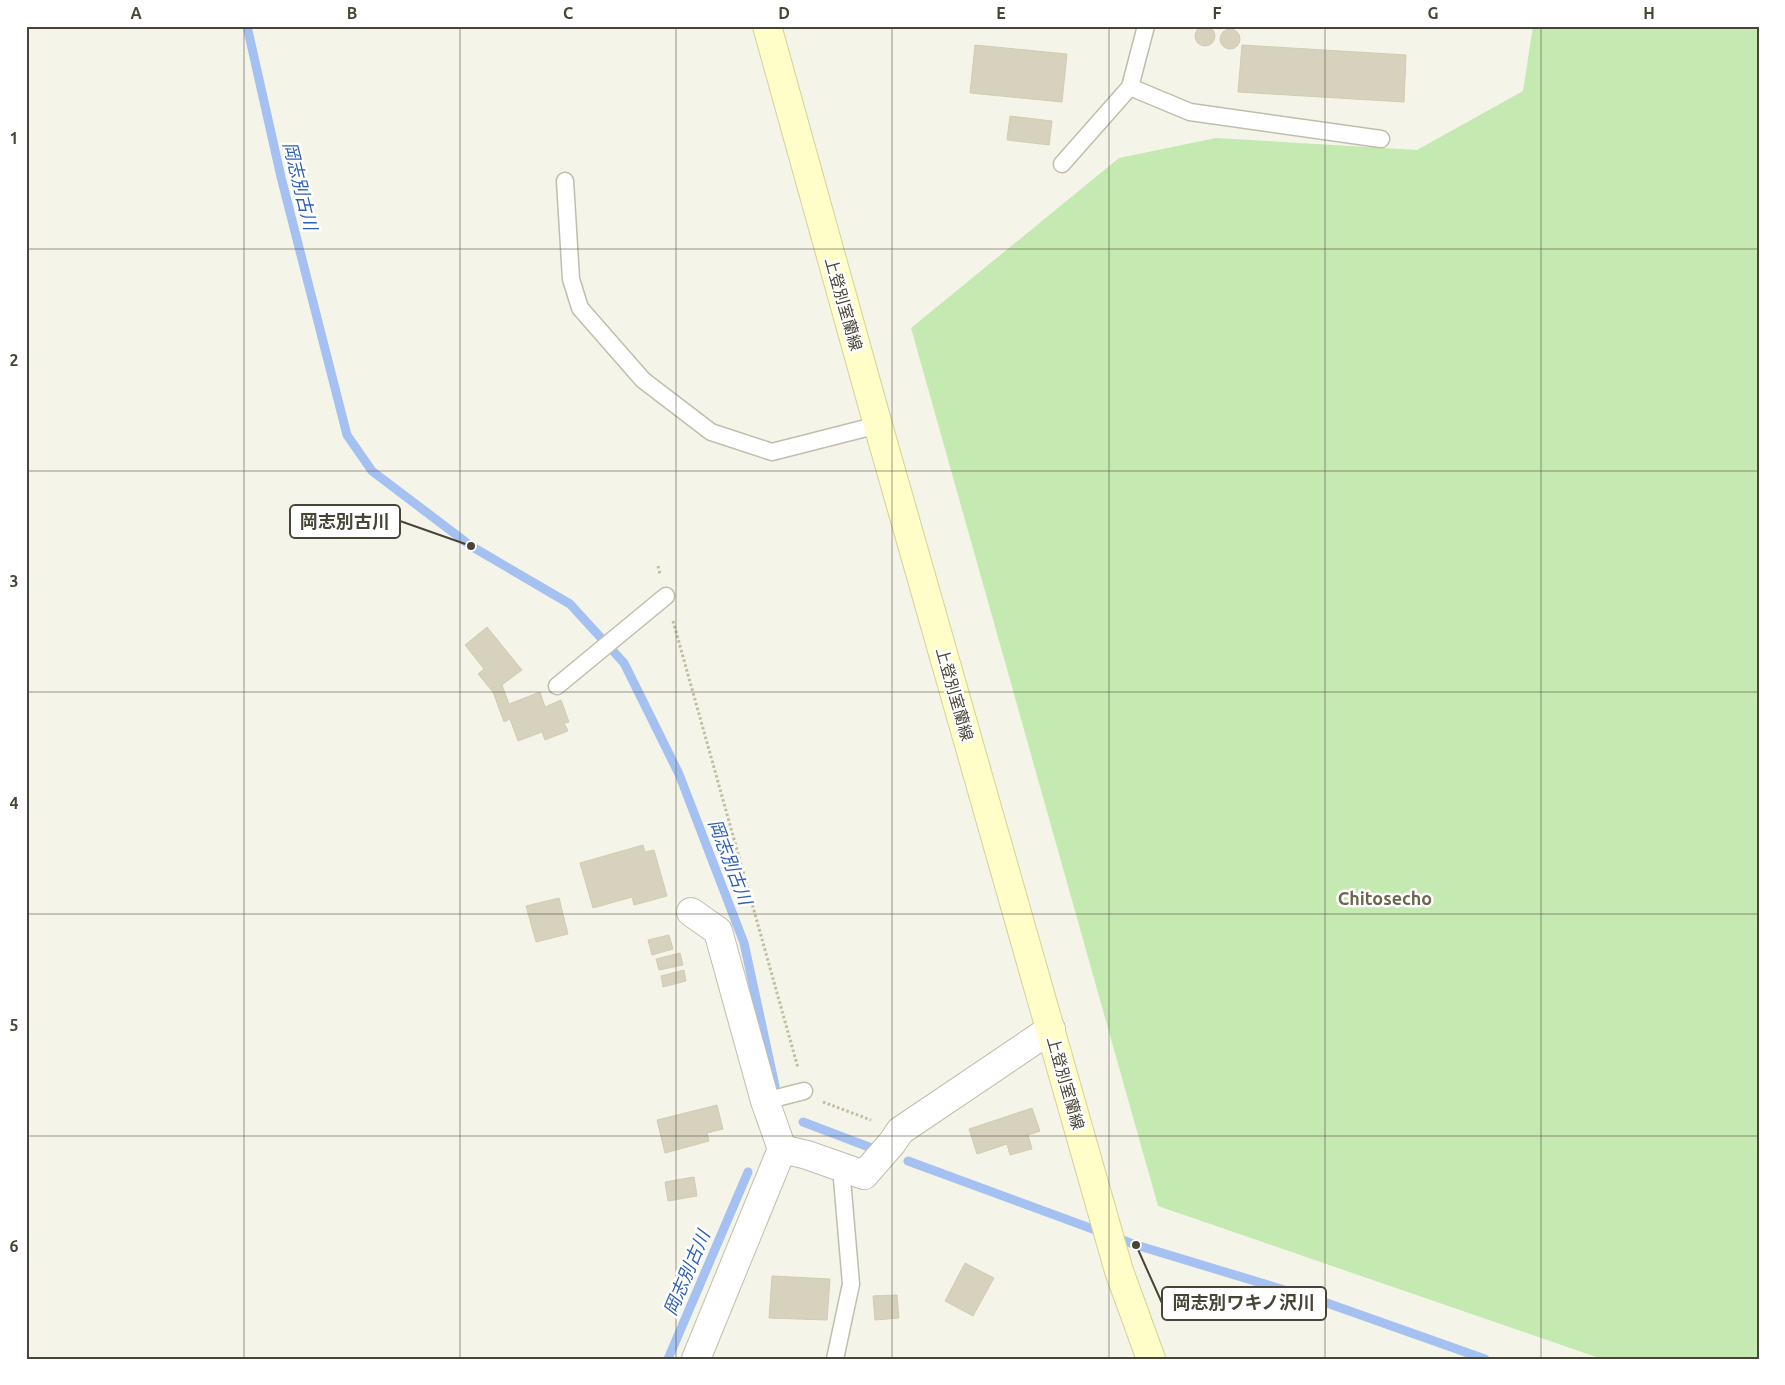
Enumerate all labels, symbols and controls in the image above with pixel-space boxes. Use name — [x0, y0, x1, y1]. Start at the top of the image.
text: A — [130, 4, 142, 22]
text: B — [347, 4, 357, 22]
text: C — [563, 4, 573, 22]
text: D — [778, 4, 790, 22]
text: E — [996, 4, 1006, 22]
text: F — [1213, 4, 1222, 22]
text: G — [1427, 4, 1439, 22]
text: H — [1643, 4, 1655, 22]
text: 1 — [9, 129, 19, 147]
water label: 岡志別古川 — [280, 140, 322, 234]
street label: 上登別室蘭線 — [822, 255, 866, 353]
text: 2 — [9, 351, 19, 369]
callout: 岡志別古川 — [290, 505, 400, 538]
text: 岡志別古川 — [300, 511, 390, 531]
text: 3 — [9, 572, 19, 590]
street label: 上登別室蘭線 — [933, 645, 977, 743]
text: 4 — [9, 794, 19, 812]
water label: 岡志別古川 — [705, 816, 757, 909]
district label: Chitosecho — [1338, 888, 1432, 908]
text: 5 — [9, 1016, 19, 1034]
street label: 上登別室蘭線 — [1044, 1034, 1088, 1132]
water label: 岡志別古川 — [659, 1225, 714, 1318]
text: 6 — [9, 1237, 19, 1255]
callout: 岡志別ワキノ沢川 — [1162, 1287, 1326, 1320]
text: 岡志別ワキノ沢川 — [1173, 1292, 1315, 1312]

